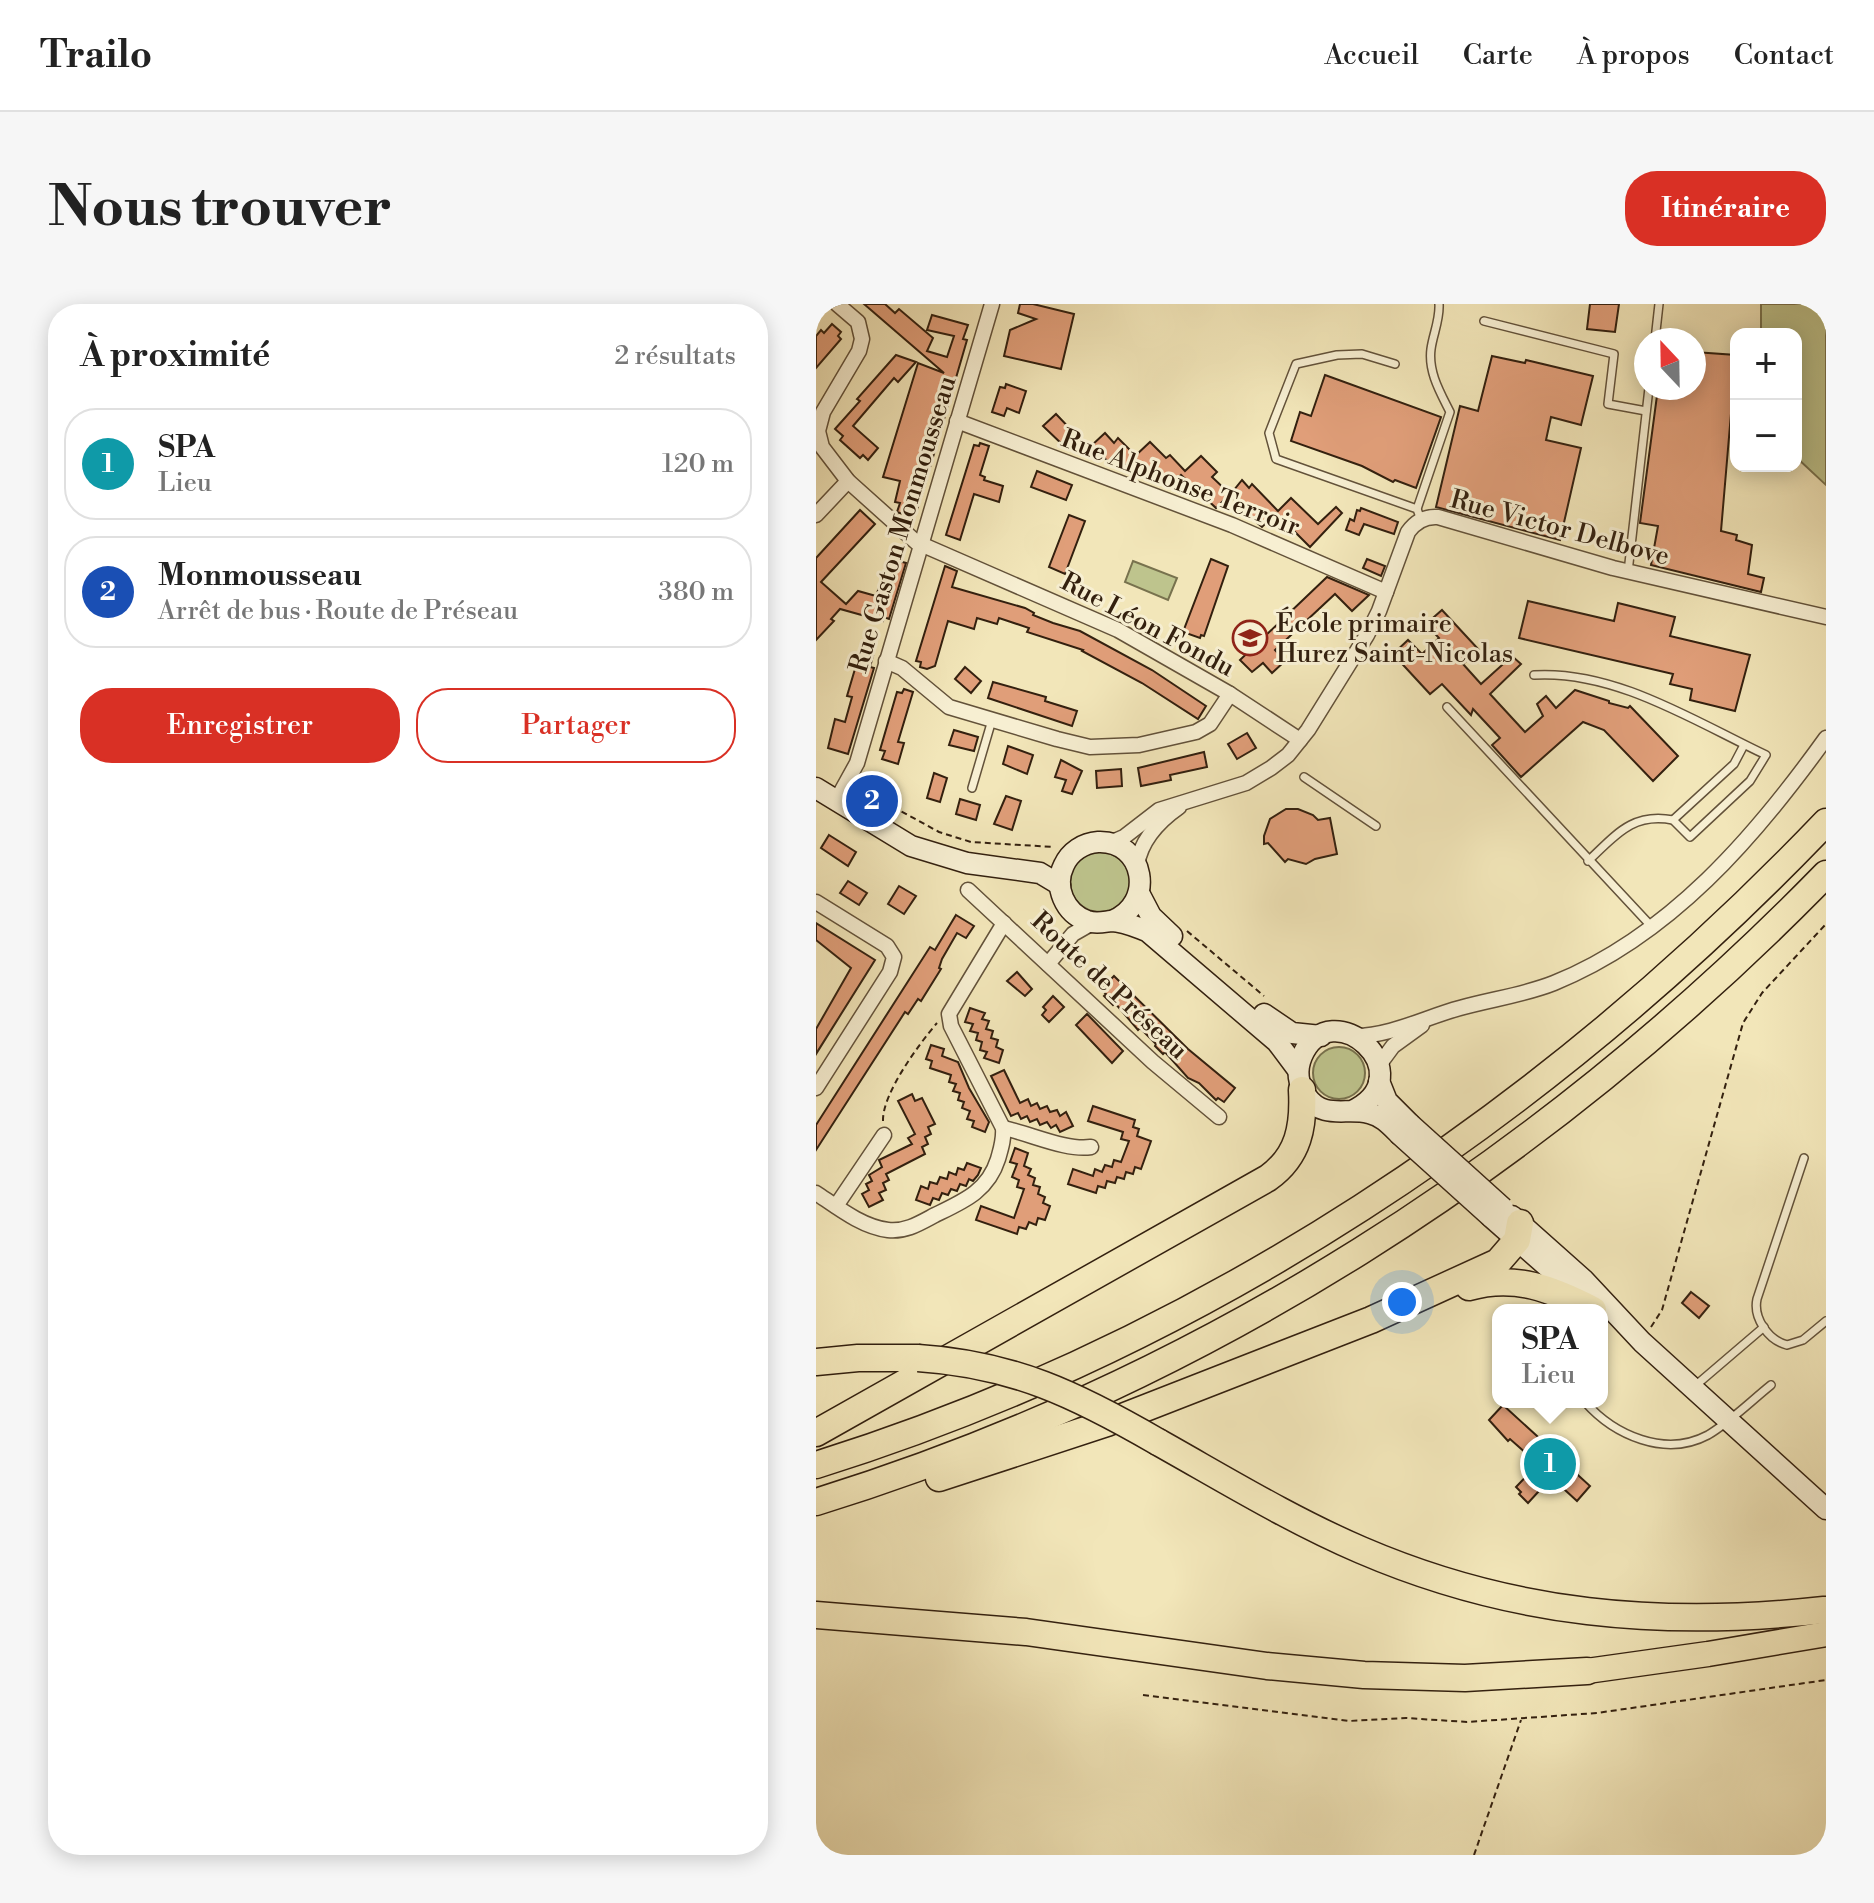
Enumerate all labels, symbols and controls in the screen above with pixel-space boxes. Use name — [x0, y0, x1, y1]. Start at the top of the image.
text: Trailo — [40, 32, 152, 79]
text: Accueil — [1324, 38, 1419, 73]
text: Carte — [1463, 38, 1533, 73]
text: À propos — [1577, 38, 1690, 73]
text: Contact — [1734, 38, 1834, 73]
button: Itinéraire — [1625, 171, 1826, 246]
text: Nous trouver — [48, 173, 392, 243]
north arrow — [1634, 328, 1706, 400]
map controls — [1730, 328, 1802, 472]
button: + — [1730, 328, 1802, 400]
text: À proximité — [80, 335, 270, 377]
text: 2 résultats — [614, 340, 736, 372]
street label: Rue Gaston Monmousseau — [843, 372, 963, 677]
button: − — [1730, 400, 1802, 472]
street label: Rue Alphonse Terroir — [1057, 423, 1305, 543]
text: SPA — [158, 429, 215, 467]
text: 1 — [102, 448, 114, 480]
text: 120 m — [662, 448, 734, 480]
text: Lieu — [158, 467, 212, 499]
street label: Rue Victor Delbove — [1447, 483, 1673, 573]
text: Monmousseau — [158, 557, 362, 595]
street label: Rue Léon Fondu — [1055, 566, 1240, 684]
text: 2 — [100, 576, 116, 608]
text: 380 m — [658, 576, 734, 608]
text: Arrêt de bus · Route de Préseau — [158, 595, 518, 627]
place label: École primaire Hurez Saint-Nicolas — [1276, 606, 1513, 670]
school or university icon: École primaire Hurez Saint-Nicolas — [1231, 619, 1269, 657]
button: Enregistrer — [80, 688, 400, 763]
button: Partager — [416, 688, 736, 763]
pin: 2 — [846, 771, 898, 831]
street label: Route de Préseau — [1024, 905, 1194, 1067]
your location — [1382, 1282, 1422, 1322]
popup — [1492, 1304, 1608, 1408]
text: SPA — [1522, 1321, 1578, 1359]
text: Lieu — [1522, 1359, 1575, 1391]
pin: 1 — [1524, 1434, 1576, 1494]

